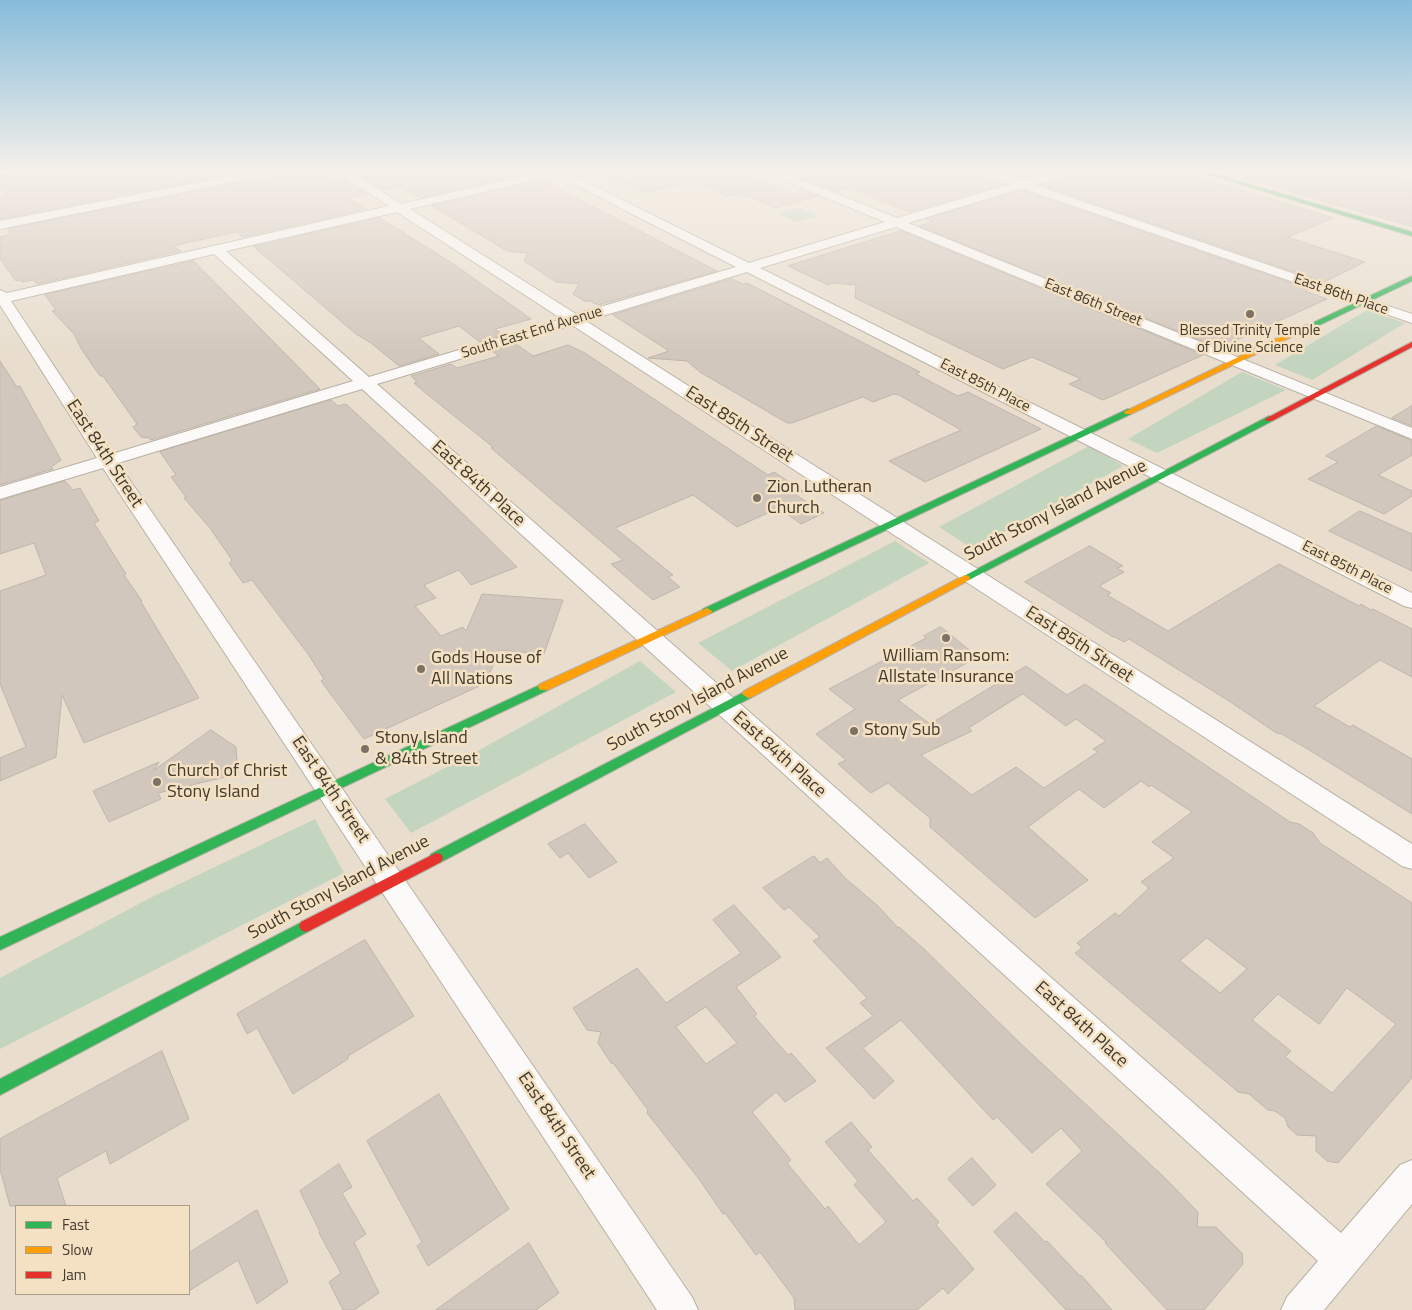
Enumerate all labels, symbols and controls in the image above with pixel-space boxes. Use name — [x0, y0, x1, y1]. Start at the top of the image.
street label: East 86th Place — [1291, 270, 1391, 320]
street label: East 86th Street — [1042, 275, 1144, 331]
street label: South East End Avenue — [459, 303, 605, 363]
marker: Blessed Trinity Temple of Divine Science — [1244, 308, 1256, 320]
place label: Blessed Trinity Temple of Divine Science — [1180, 322, 1320, 357]
street label: East 85th Place — [937, 356, 1033, 416]
street label: East 85th Street — [681, 382, 797, 468]
street label: East 84th Street — [61, 396, 147, 512]
street label: East 84th Place — [427, 436, 529, 532]
street label: South Stony Island Avenue — [961, 456, 1151, 566]
place label: Zion Lutheran Church — [767, 477, 872, 520]
marker: Zion Lutheran Church — [751, 492, 763, 504]
street label: East 85th Place — [1299, 538, 1395, 598]
street label: East 85th Street — [1021, 602, 1137, 688]
marker: William Ransom: Allstate Insurance — [940, 632, 952, 644]
street label: South Stony Island Avenue — [604, 643, 792, 757]
place label: William Ransom: Allstate Insurance — [878, 646, 1014, 689]
place label: Gods House of All Nations — [431, 648, 541, 691]
marker: Gods House of All Nations — [415, 663, 427, 675]
street label: East 84th Place — [728, 707, 830, 803]
place label: Stony Sub — [864, 720, 940, 742]
marker: Stony Sub — [848, 725, 860, 737]
place label: Stony Island & 84th Street — [375, 728, 478, 771]
street label: East 84th Street — [286, 733, 374, 847]
marker: Stony Island & 84th Street — [359, 743, 371, 755]
place label: Church of Christ Stony Island — [167, 761, 287, 804]
marker: Church of Christ Stony Island — [151, 776, 163, 788]
street label: South Stony Island Avenue — [245, 831, 433, 945]
street label: East 84th Place — [1030, 977, 1132, 1073]
street label: East 84th Street — [512, 1069, 600, 1183]
legend — [15, 1205, 190, 1295]
text: Fast — [62, 1213, 89, 1236]
text: Slow — [62, 1238, 93, 1261]
text: Jam — [62, 1263, 86, 1286]

